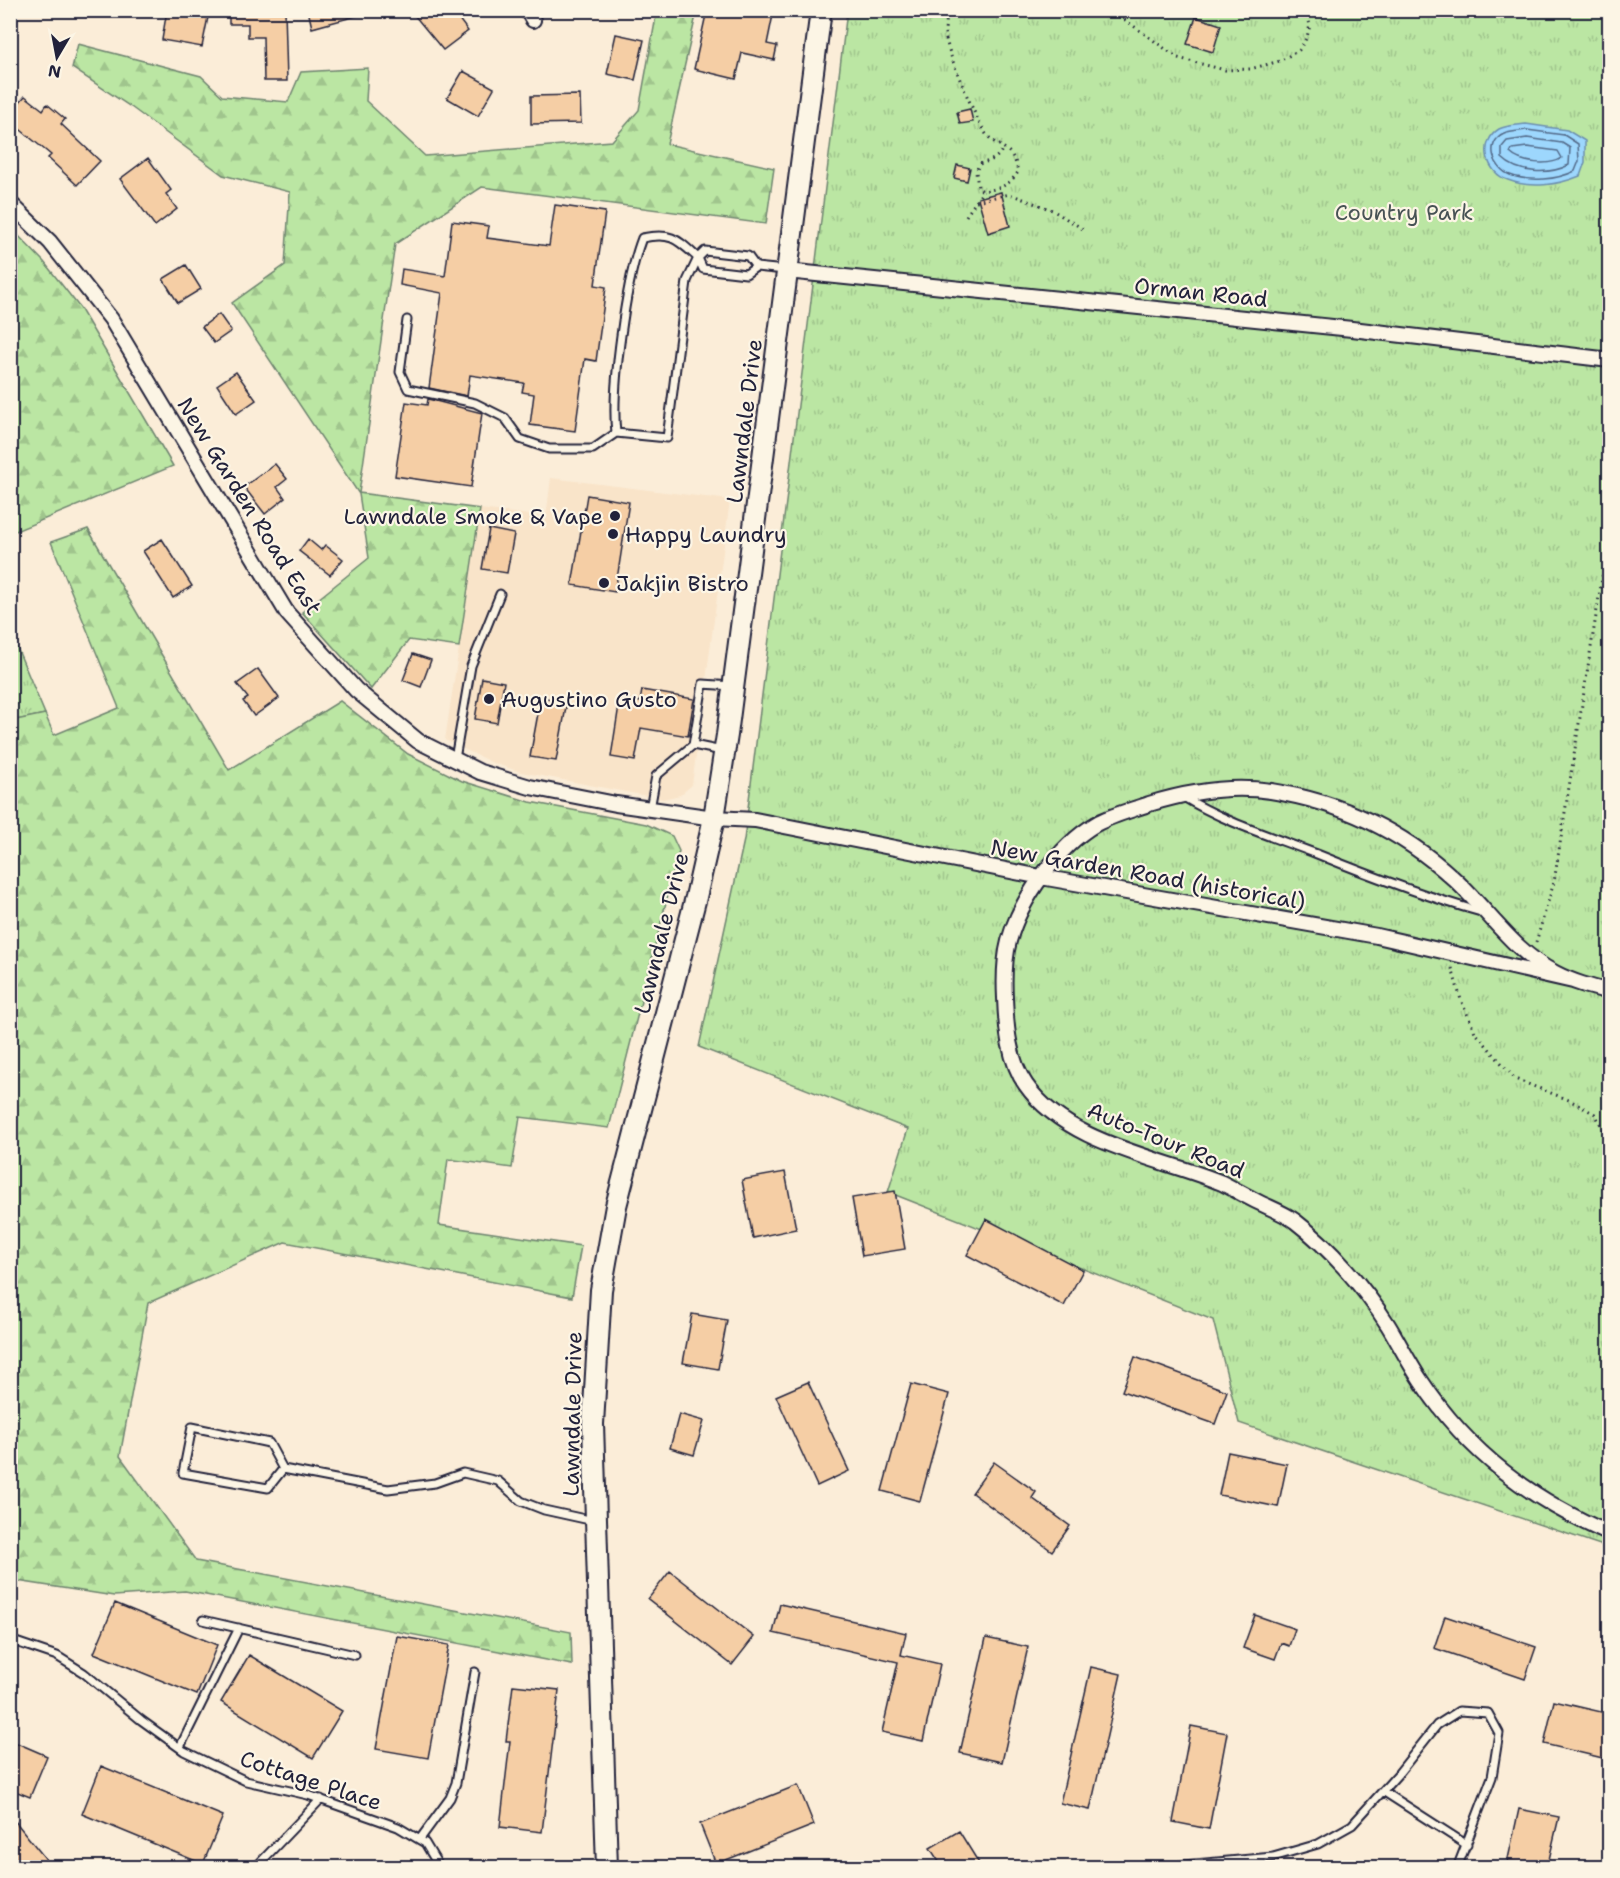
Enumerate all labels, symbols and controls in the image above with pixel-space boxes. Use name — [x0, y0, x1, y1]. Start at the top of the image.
north arrow — [27, 27, 87, 87]
text: N — [46, 60, 63, 83]
park label: Country Park — [1335, 198, 1473, 227]
street label: Orman Road — [1133, 271, 1269, 314]
street label: Lawndale Drive — [720, 337, 769, 505]
street label: New Garden Road East — [171, 392, 328, 621]
place label: Lawndale Smoke & Vape — [343, 502, 603, 531]
marker: Lawndale Smoke & Vape — [608, 509, 622, 523]
place label: Happy Laundry — [625, 520, 787, 549]
marker: Happy Laundry — [606, 527, 620, 541]
place label: Jakjin Bistro — [616, 569, 749, 598]
marker: Jakjin Bistro — [597, 576, 611, 590]
place label: Augustino Gusto — [501, 685, 677, 714]
marker: Augustino Gusto — [482, 692, 496, 706]
street label: New Garden Road (historical) — [988, 832, 1308, 916]
street label: Lawndale Drive — [627, 849, 696, 1017]
street label: Auto-Tour Road — [1083, 1096, 1249, 1185]
street label: Lawndale Drive — [557, 1331, 588, 1497]
street label: Cottage Place — [236, 1744, 385, 1817]

